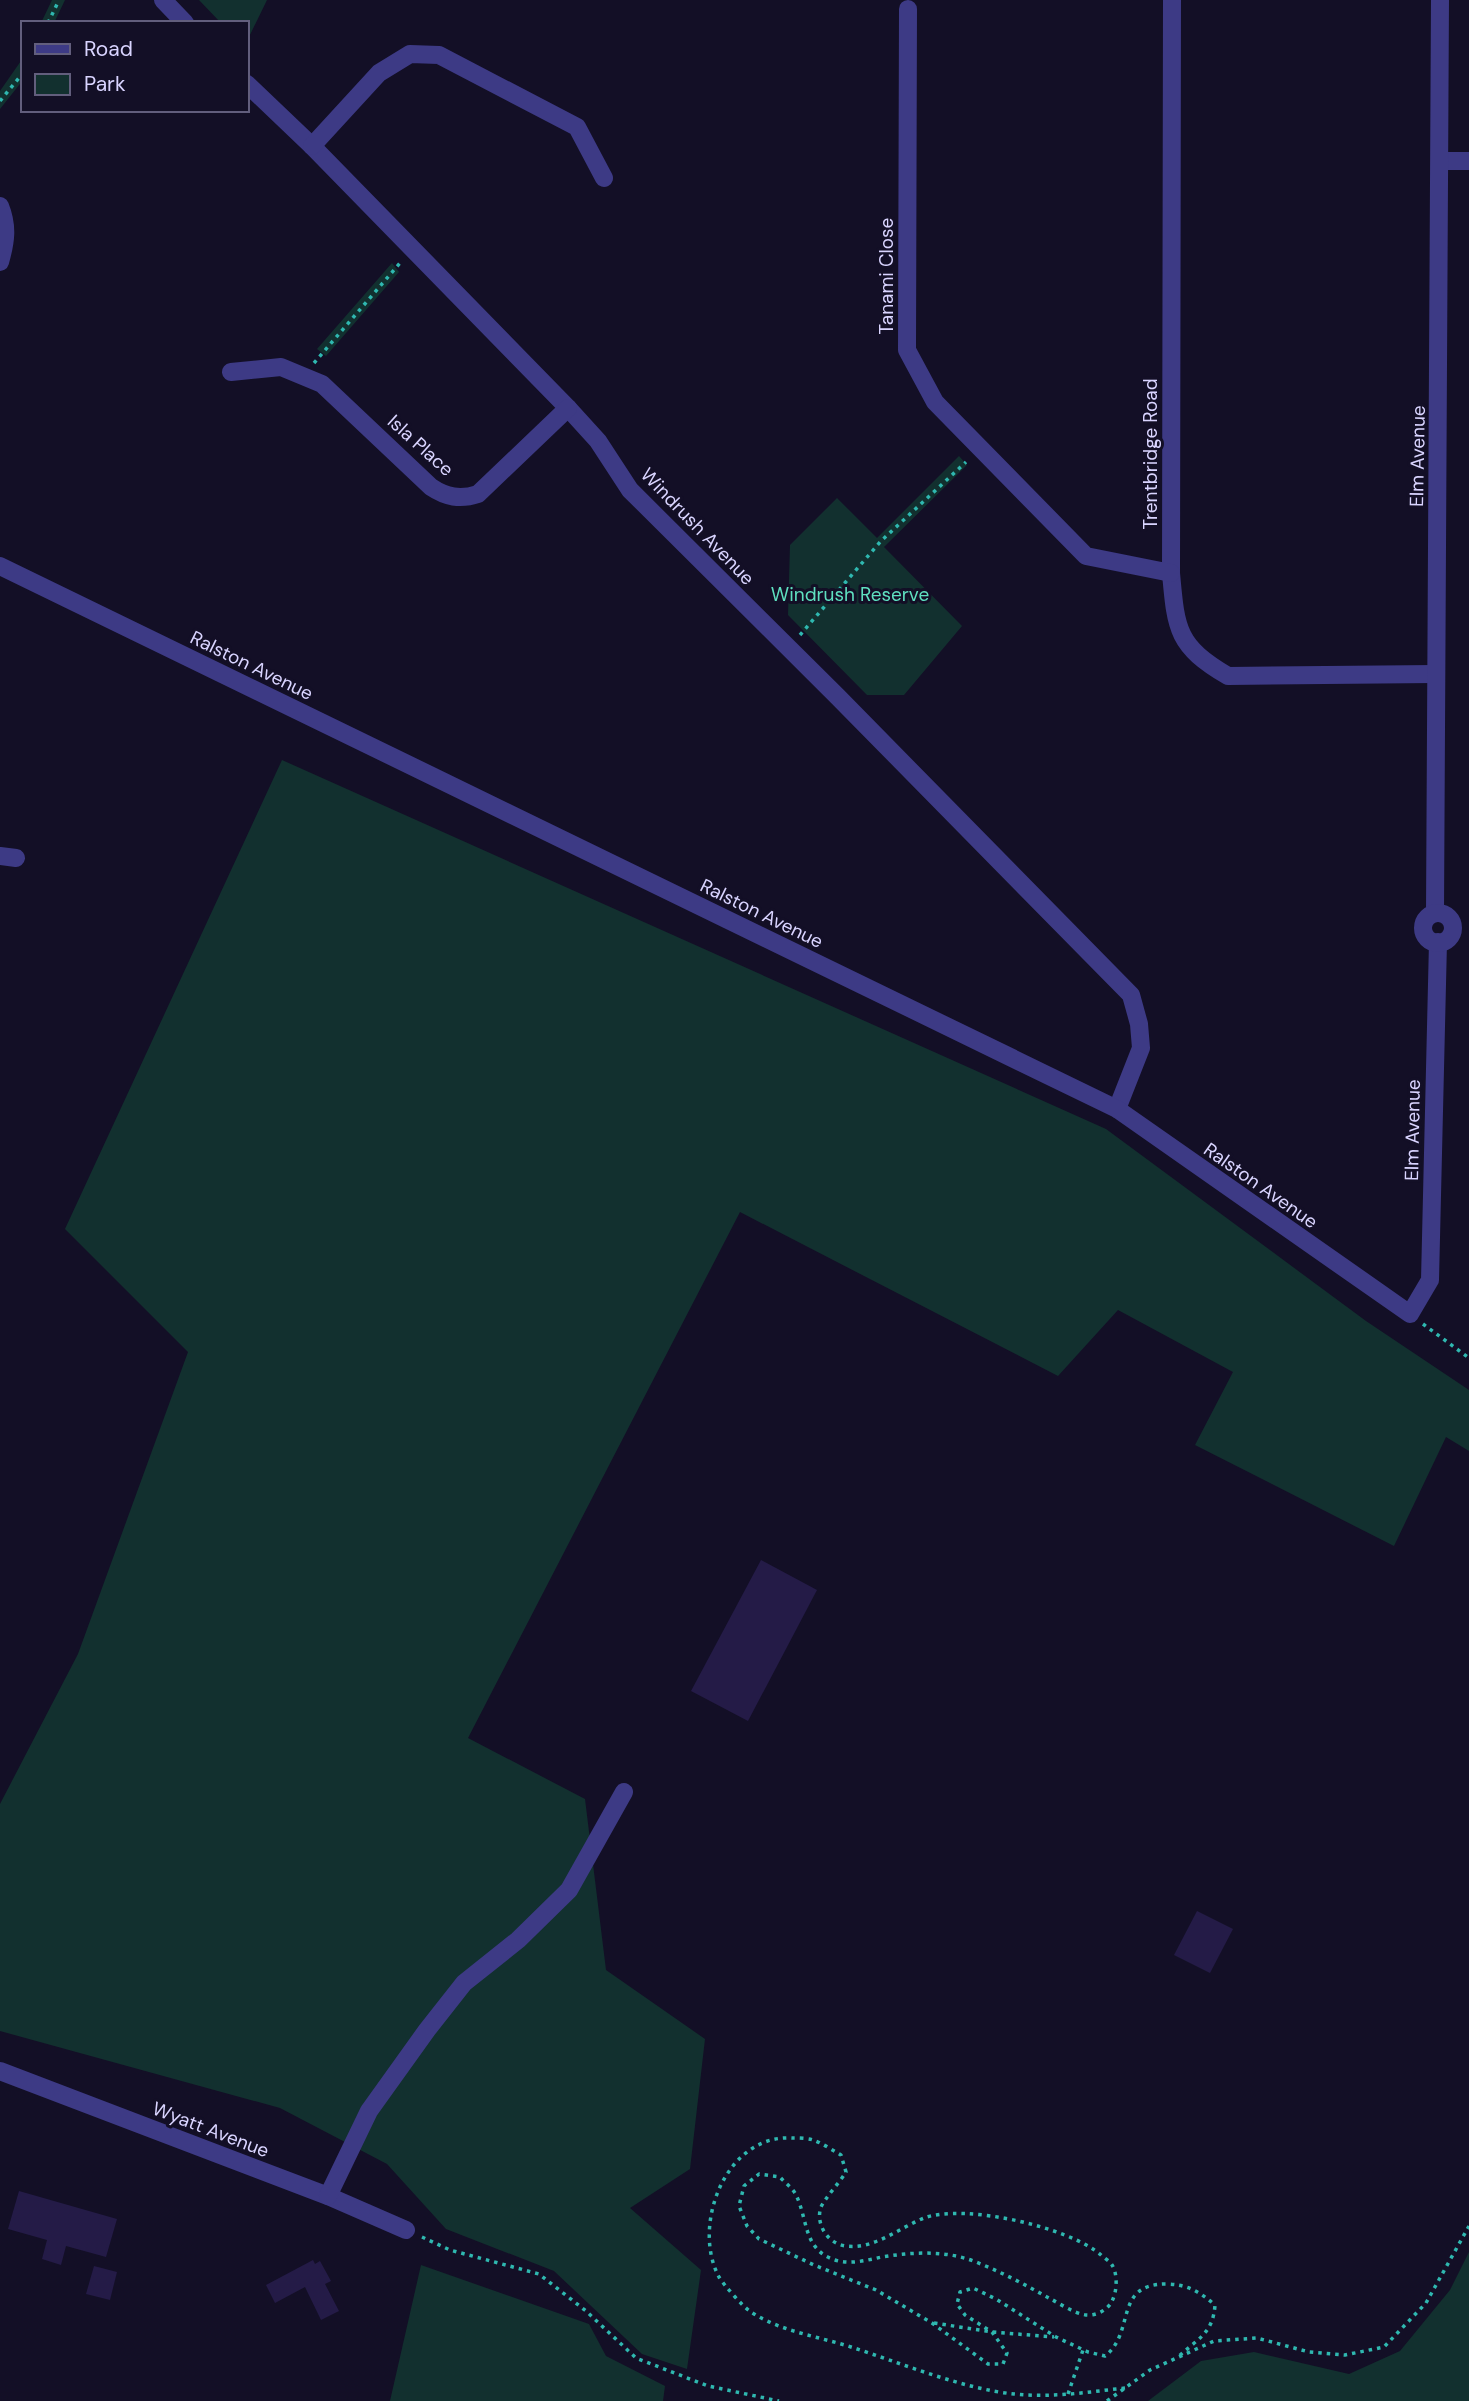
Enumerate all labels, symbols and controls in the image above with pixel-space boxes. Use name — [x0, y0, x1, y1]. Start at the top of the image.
legend — [21, 21, 248, 112]
text: Road — [84, 35, 133, 63]
text: Park — [84, 70, 126, 98]
street label: Tanami Close — [874, 218, 899, 334]
street label: Trentbridge Road — [1138, 378, 1163, 530]
street label: Elm Avenue — [1404, 405, 1431, 507]
street label: Isla Place — [382, 409, 459, 482]
street label: Windrush Avenue — [635, 462, 760, 590]
park label: Windrush Reserve — [771, 582, 929, 607]
street label: Ralston Avenue — [186, 625, 317, 706]
street label: Ralston Avenue — [696, 873, 827, 954]
street label: Elm Avenue — [1399, 1079, 1426, 1181]
street label: Ralston Avenue — [1199, 1137, 1323, 1234]
street label: Wyatt Avenue — [149, 2096, 273, 2163]

